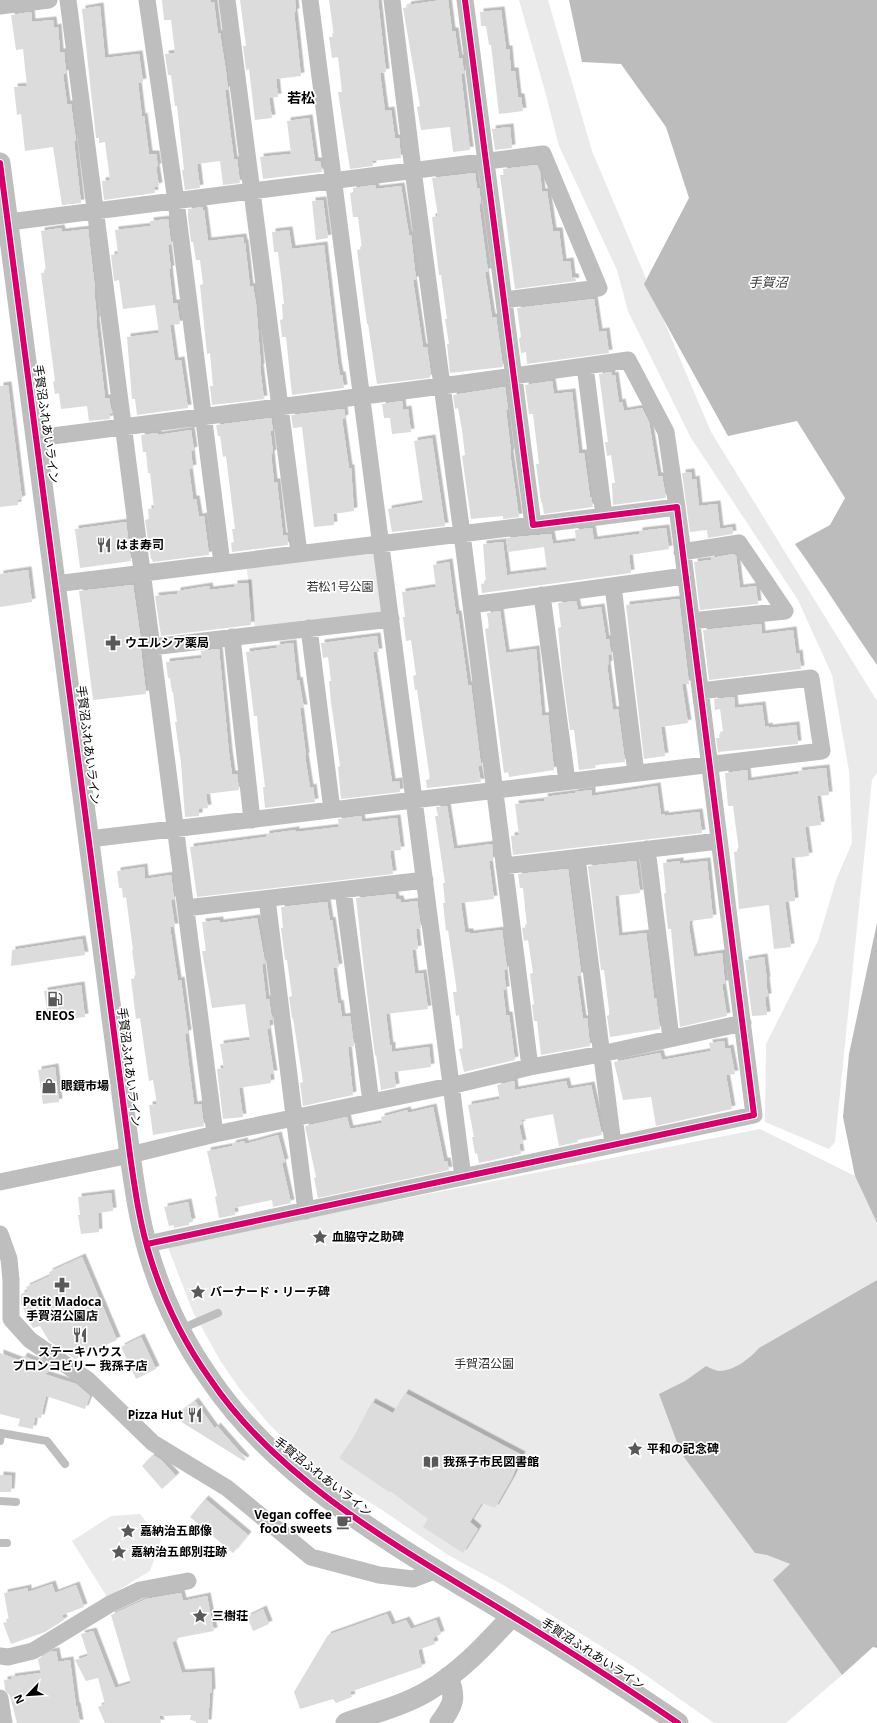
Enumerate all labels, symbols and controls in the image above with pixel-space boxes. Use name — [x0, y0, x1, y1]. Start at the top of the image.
district label: 若松 — [287, 88, 315, 107]
water label: 手賀沼 — [748, 273, 789, 291]
street label: 手賀沼ふれあいライン — [30, 363, 63, 485]
restaurant icon: はま寿司 — [95, 536, 113, 554]
place label: はま寿司 — [116, 536, 164, 553]
park label: 若松1号公園 — [307, 578, 373, 595]
pharmacy icon: ウエルシア薬局 — [104, 634, 122, 652]
place label: ウエルシア薬局 — [125, 634, 209, 651]
street label: 手賀沼ふれあいライン — [73, 684, 104, 806]
fuel station icon: ENEOS — [46, 990, 64, 1008]
street label: 手賀沼ふれあいライン — [114, 1006, 145, 1128]
place label: ENEOS — [35, 1007, 75, 1024]
shop icon: 眼鏡市場 — [40, 1077, 58, 1095]
place label: 眼鏡市場 — [61, 1077, 109, 1094]
place icon: 血脇守之助碑 — [311, 1228, 329, 1246]
place label: 血脇守之助碑 — [332, 1228, 404, 1245]
pharmacy icon: Petit Madoca 手賀沼公園店 — [53, 1276, 71, 1294]
place icon: バーナード・リーチ碑 — [189, 1283, 207, 1301]
place label: バーナード・リーチ碑 — [210, 1283, 330, 1300]
place label: Petit Madoca 手賀沼公園店 — [23, 1293, 101, 1324]
restaurant icon: ステーキハウス ブロンコビリー 我孫子店 — [71, 1326, 89, 1344]
place label: ステーキハウス ブロンコビリー 我孫子店 — [12, 1343, 148, 1374]
park label: 手賀沼公園 — [454, 1355, 514, 1372]
place label: Pizza Hut — [128, 1406, 183, 1423]
restaurant icon: Pizza Hut — [186, 1406, 204, 1424]
street label: 手賀沼ふれあいライン — [271, 1433, 376, 1520]
place icon: 平和の記念碑 — [626, 1440, 644, 1458]
place label: 平和の記念碑 — [647, 1440, 719, 1457]
library icon: 我孫子市民図書館 — [422, 1453, 440, 1471]
place label: 我孫子市民図書館 — [443, 1453, 539, 1470]
place label: Vegan coffee food sweets — [254, 1506, 332, 1537]
cafe icon: Vegan coffee food sweets — [335, 1513, 353, 1531]
place icon: 嘉納治五郎像 — [119, 1522, 137, 1540]
place label: 嘉納治五郎像 — [140, 1522, 212, 1539]
place icon: 嘉納治五郎別荘跡 — [110, 1543, 128, 1561]
place label: 嘉納治五郎別荘跡 — [131, 1543, 227, 1560]
place icon: 三樹荘 — [191, 1607, 209, 1625]
place label: 三樹荘 — [212, 1607, 248, 1624]
street label: 手賀沼ふれあいライン — [538, 1614, 648, 1693]
north arrow — [8, 1675, 48, 1715]
text: N — [10, 1692, 27, 1707]

